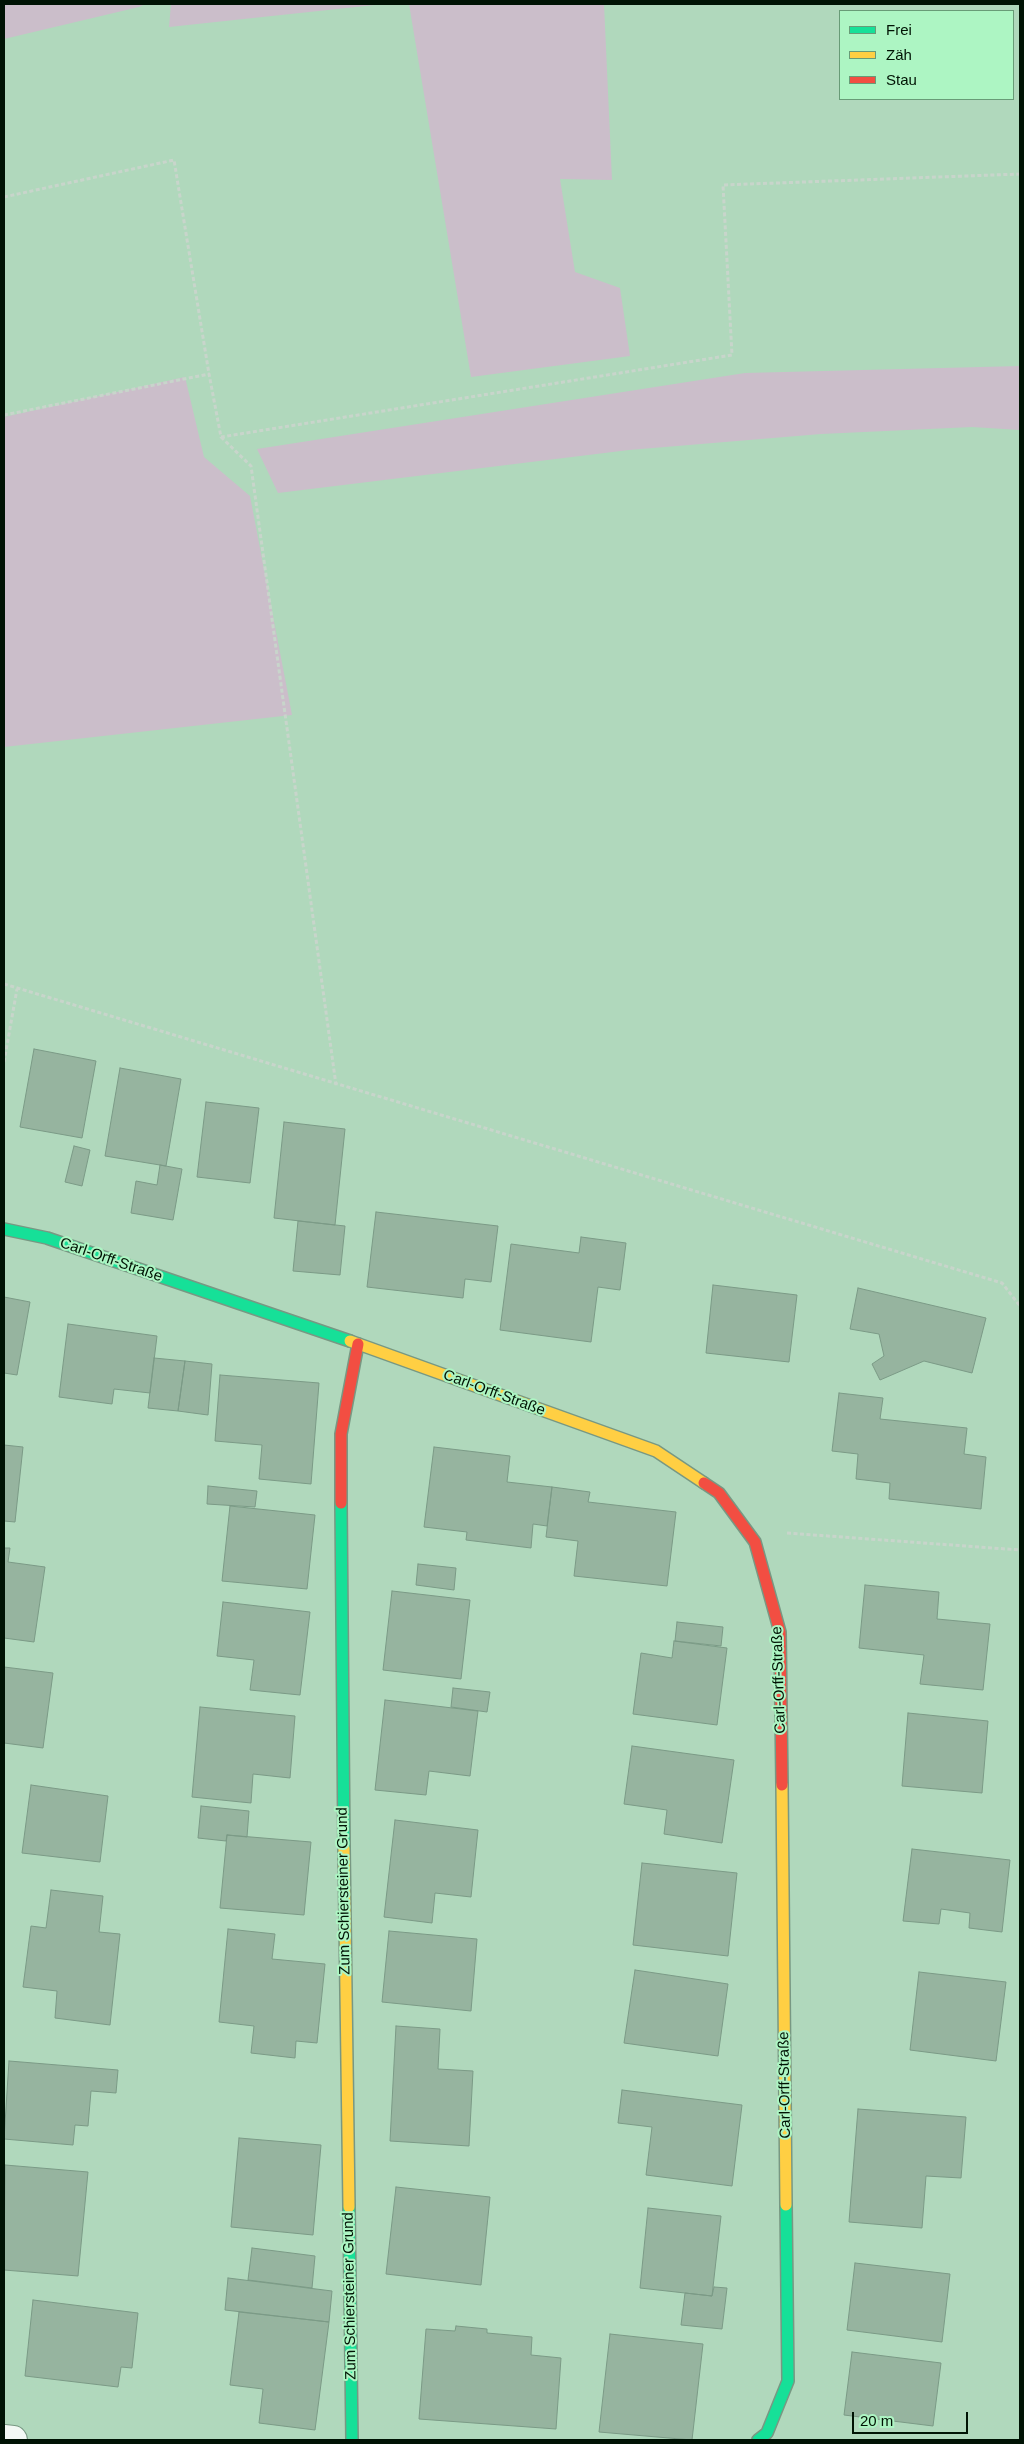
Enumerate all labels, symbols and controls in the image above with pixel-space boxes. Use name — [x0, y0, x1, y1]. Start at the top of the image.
legend — [839, 10, 1014, 100]
text: Frei — [886, 21, 912, 38]
text: Zäh — [886, 46, 912, 63]
text: Stau — [886, 71, 917, 88]
street label: Carl-Orff-Straße — [57, 1234, 165, 1286]
street label: Carl-Orff-Straße — [441, 1366, 547, 1420]
street label: Carl-Orff-Straße — [768, 1626, 790, 1734]
street label: Zum Schiersteiner Grund — [334, 1807, 354, 1975]
street label: Carl-Orff-Straße — [775, 2031, 795, 2139]
street label: Zum Schiersteiner Grund — [340, 2212, 360, 2380]
scale bar — [854, 2402, 970, 2434]
text: 20 m — [860, 2412, 893, 2429]

